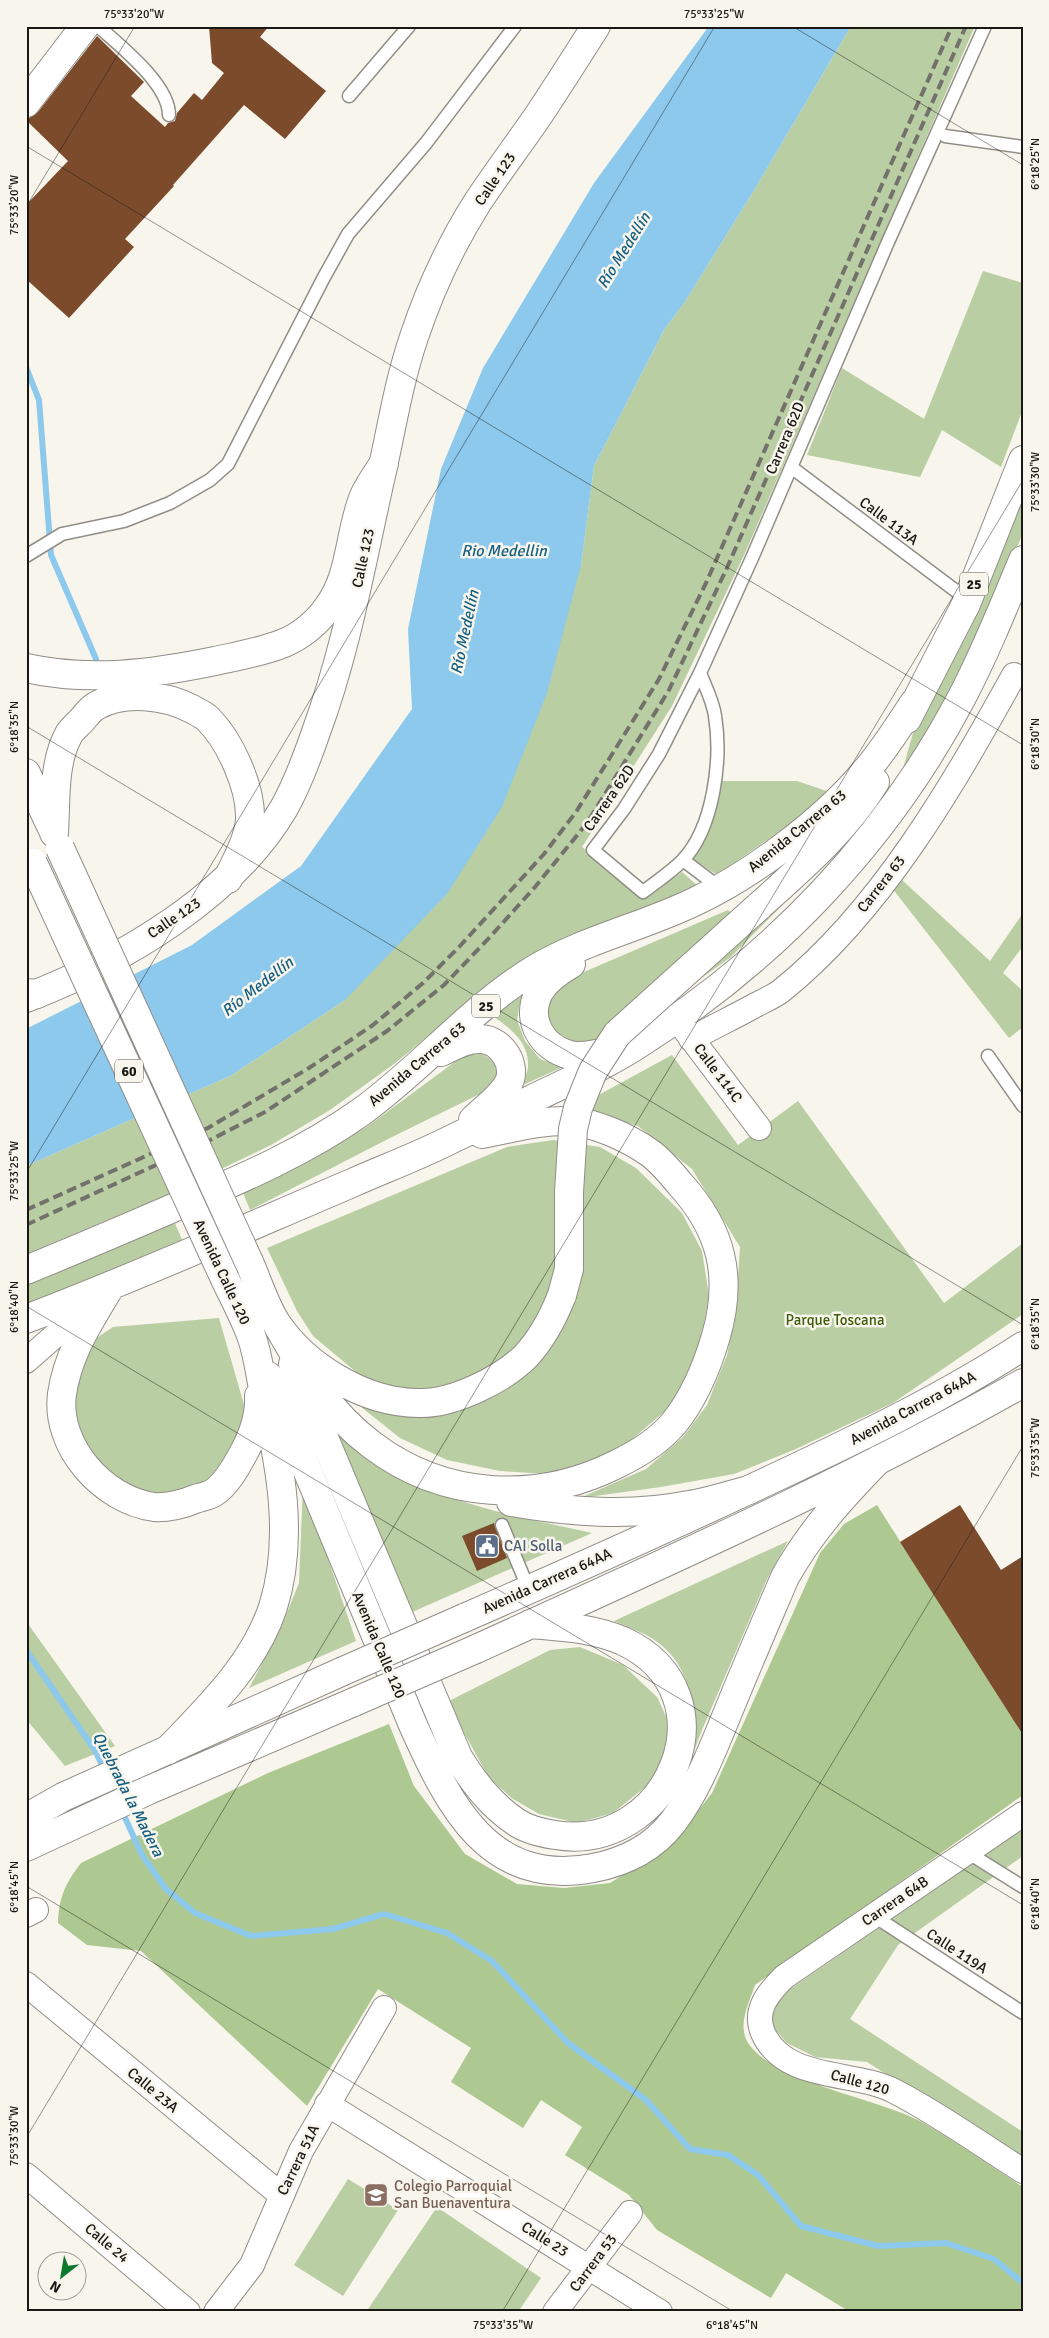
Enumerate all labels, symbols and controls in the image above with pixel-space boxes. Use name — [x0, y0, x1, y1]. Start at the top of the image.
text: 75°33'20"W — [104, 7, 164, 22]
text: 75°33'25"W — [684, 7, 744, 22]
text: 6°18'25"N — [1028, 138, 1043, 190]
street label: Calle 123 — [471, 149, 519, 209]
text: 75°33'20"W — [7, 175, 22, 235]
water label: Río Medellín — [593, 208, 656, 292]
street label: Carrera 62D — [762, 399, 808, 477]
text: 75°33'30"W — [1028, 452, 1043, 512]
street label: Calle 113A — [856, 493, 922, 549]
street label: Calle 123 — [348, 527, 378, 589]
water label: Rio Medellin — [461, 541, 548, 561]
road number: 25 — [960, 572, 988, 596]
water label: Río Medellín — [446, 587, 484, 676]
text: 6°18'35"N — [7, 701, 22, 753]
text: 6°18'30"N — [1028, 718, 1043, 770]
street label: Carrera 62D — [580, 761, 638, 835]
street label: Avenida Carrera 63 — [744, 786, 850, 876]
street label: Carrera 63 — [853, 852, 909, 916]
street label: Calle 123 — [144, 894, 204, 942]
water label: Río Medellín — [218, 952, 298, 1021]
road number: 25 — [472, 994, 500, 1018]
street label: Avenida Carrera 63 — [365, 1018, 469, 1110]
street label: Calle 114C — [690, 1040, 746, 1106]
road number: 60 — [115, 1060, 143, 1082]
text: 75°33'25"W — [7, 1141, 22, 1201]
street label: Avenida Calle 120 — [190, 1216, 254, 1328]
text: 6°18'40"N — [7, 1281, 22, 1333]
text: 6°18'35"N — [1028, 1298, 1043, 1350]
park label: Parque Toscana — [785, 1311, 885, 1329]
street label: Avenida Carrera 64AA — [847, 1367, 979, 1449]
text: 75°33'35"W — [1028, 1418, 1043, 1478]
public building icon: CAI Solla — [474, 1533, 500, 1559]
place label: CAI Solla — [504, 1537, 562, 1555]
street label: Avenida Carrera 64AA — [479, 1544, 615, 1618]
street label: Avenida Calle 120 — [348, 1589, 410, 1701]
water label: Quebrada la Madera — [88, 1729, 169, 1861]
text: 6°18'45"N — [7, 1861, 22, 1913]
street label: Carrera 64B — [858, 1872, 932, 1930]
text: 6°18'40"N — [1028, 1878, 1043, 1930]
street label: Calle 119A — [923, 1925, 991, 1977]
street label: Calle 23A — [124, 2063, 182, 2117]
street label: Calle 120 — [829, 2066, 891, 2098]
text: 75°33'30"W — [7, 2106, 22, 2166]
street label: Carrera 51A — [273, 2122, 323, 2198]
place label: Colegio Parroquial San Buenaventura — [394, 2177, 512, 2212]
school or university icon: Colegio Parroquial San Buenaventura — [363, 2182, 389, 2208]
street label: Calle 23 — [518, 2218, 572, 2260]
street label: Calle 24 — [81, 2219, 133, 2267]
street label: Carrera 53 — [566, 2231, 620, 2295]
north arrow — [38, 2250, 88, 2300]
text: N — [47, 2277, 64, 2297]
text: 75°33'35"W — [473, 2318, 533, 2333]
text: 6°18'45"N — [706, 2318, 758, 2333]

